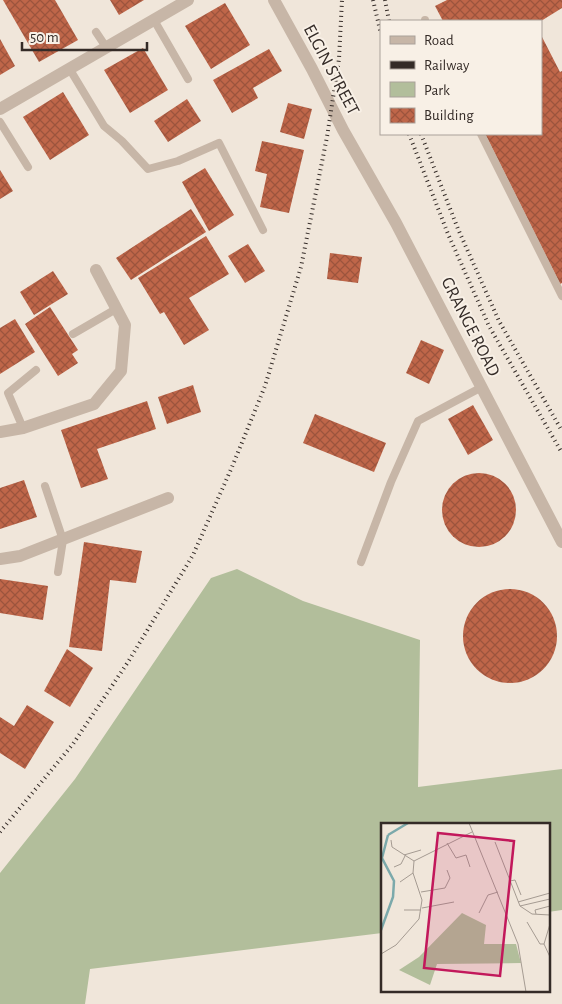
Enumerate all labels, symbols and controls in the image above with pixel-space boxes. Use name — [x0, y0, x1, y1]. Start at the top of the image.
scale bar — [22, 20, 148, 52]
legend — [380, 20, 542, 135]
street label: ELGIN STREET — [300, 22, 362, 118]
text: 50 m — [30, 30, 59, 45]
text: Road — [424, 33, 454, 48]
text: Railway — [424, 58, 470, 73]
text: Park — [424, 83, 450, 98]
text: Building — [424, 108, 474, 123]
street label: GRANGE ROAD — [437, 275, 503, 379]
inset map — [381, 823, 550, 992]

